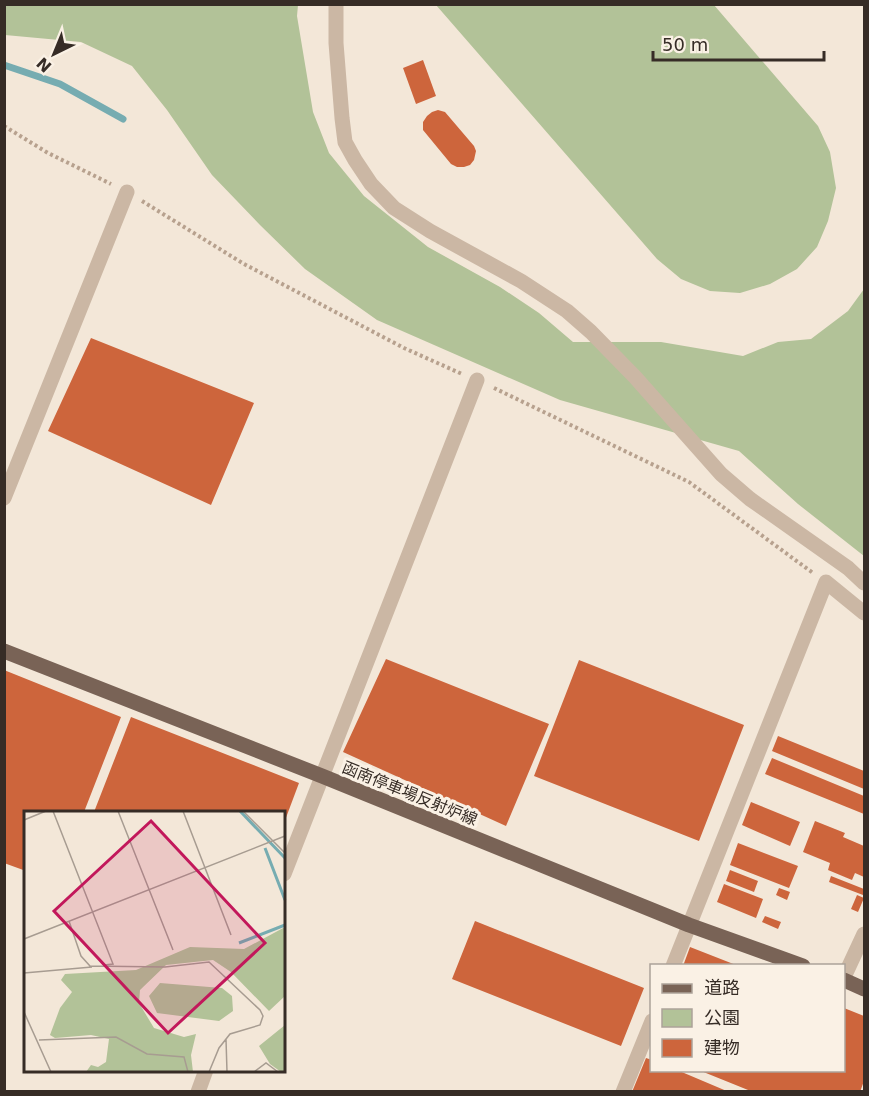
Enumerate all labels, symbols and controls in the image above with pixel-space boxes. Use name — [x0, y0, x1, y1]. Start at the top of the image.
north arrow — [24, 24, 84, 84]
scale bar — [653, 24, 824, 62]
text: 50 m — [662, 34, 708, 55]
text: N — [33, 53, 55, 76]
street label: 函南停車場反射炉線 — [339, 758, 480, 829]
inset map — [24, 811, 285, 1072]
legend — [650, 964, 845, 1072]
text: 道路 — [704, 977, 740, 998]
text: 公園 — [704, 1007, 740, 1028]
text: 建物 — [704, 1037, 740, 1058]

